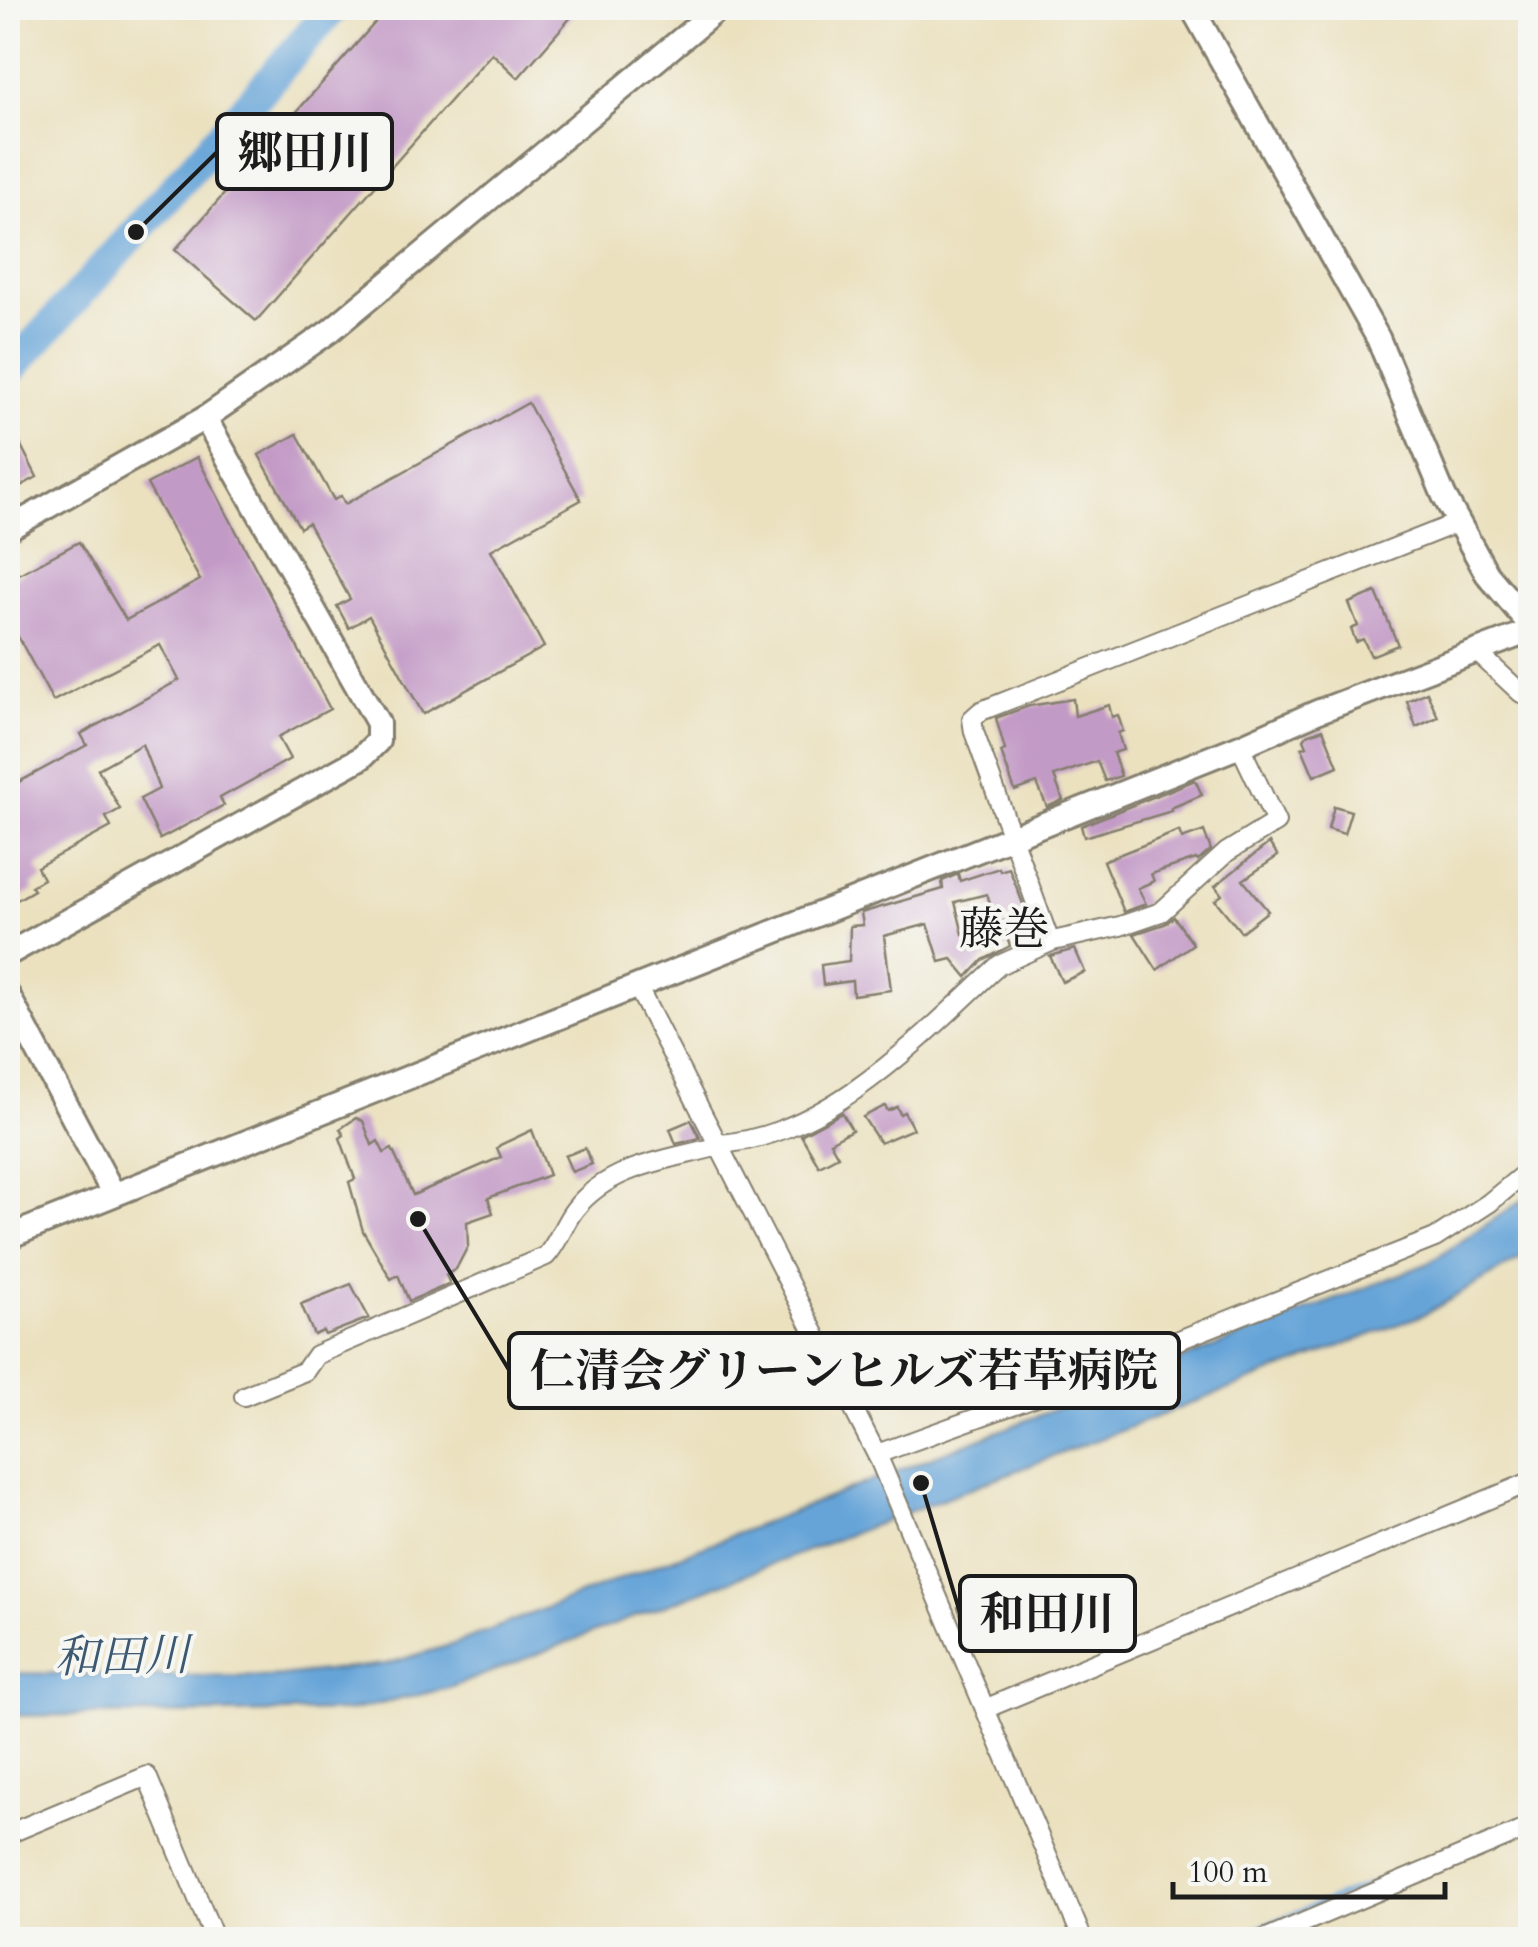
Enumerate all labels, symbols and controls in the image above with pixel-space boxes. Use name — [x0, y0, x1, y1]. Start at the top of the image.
callout: 郷田川 — [217, 114, 392, 189]
text: 郷田川 — [237, 123, 373, 184]
district label: 藤巻 — [959, 899, 1049, 960]
callout: 仁清会グリーンヒルズ若草病院 — [509, 1333, 1179, 1408]
text: 仁清会グリーンヒルズ若草病院 — [530, 1341, 1158, 1402]
callout: 和田川 — [960, 1576, 1135, 1651]
text: 和田川 — [979, 1584, 1115, 1645]
water label: 和田川 — [54, 1625, 195, 1688]
scale bar — [1173, 1837, 1446, 1899]
text: 100 m — [1188, 1852, 1268, 1893]

